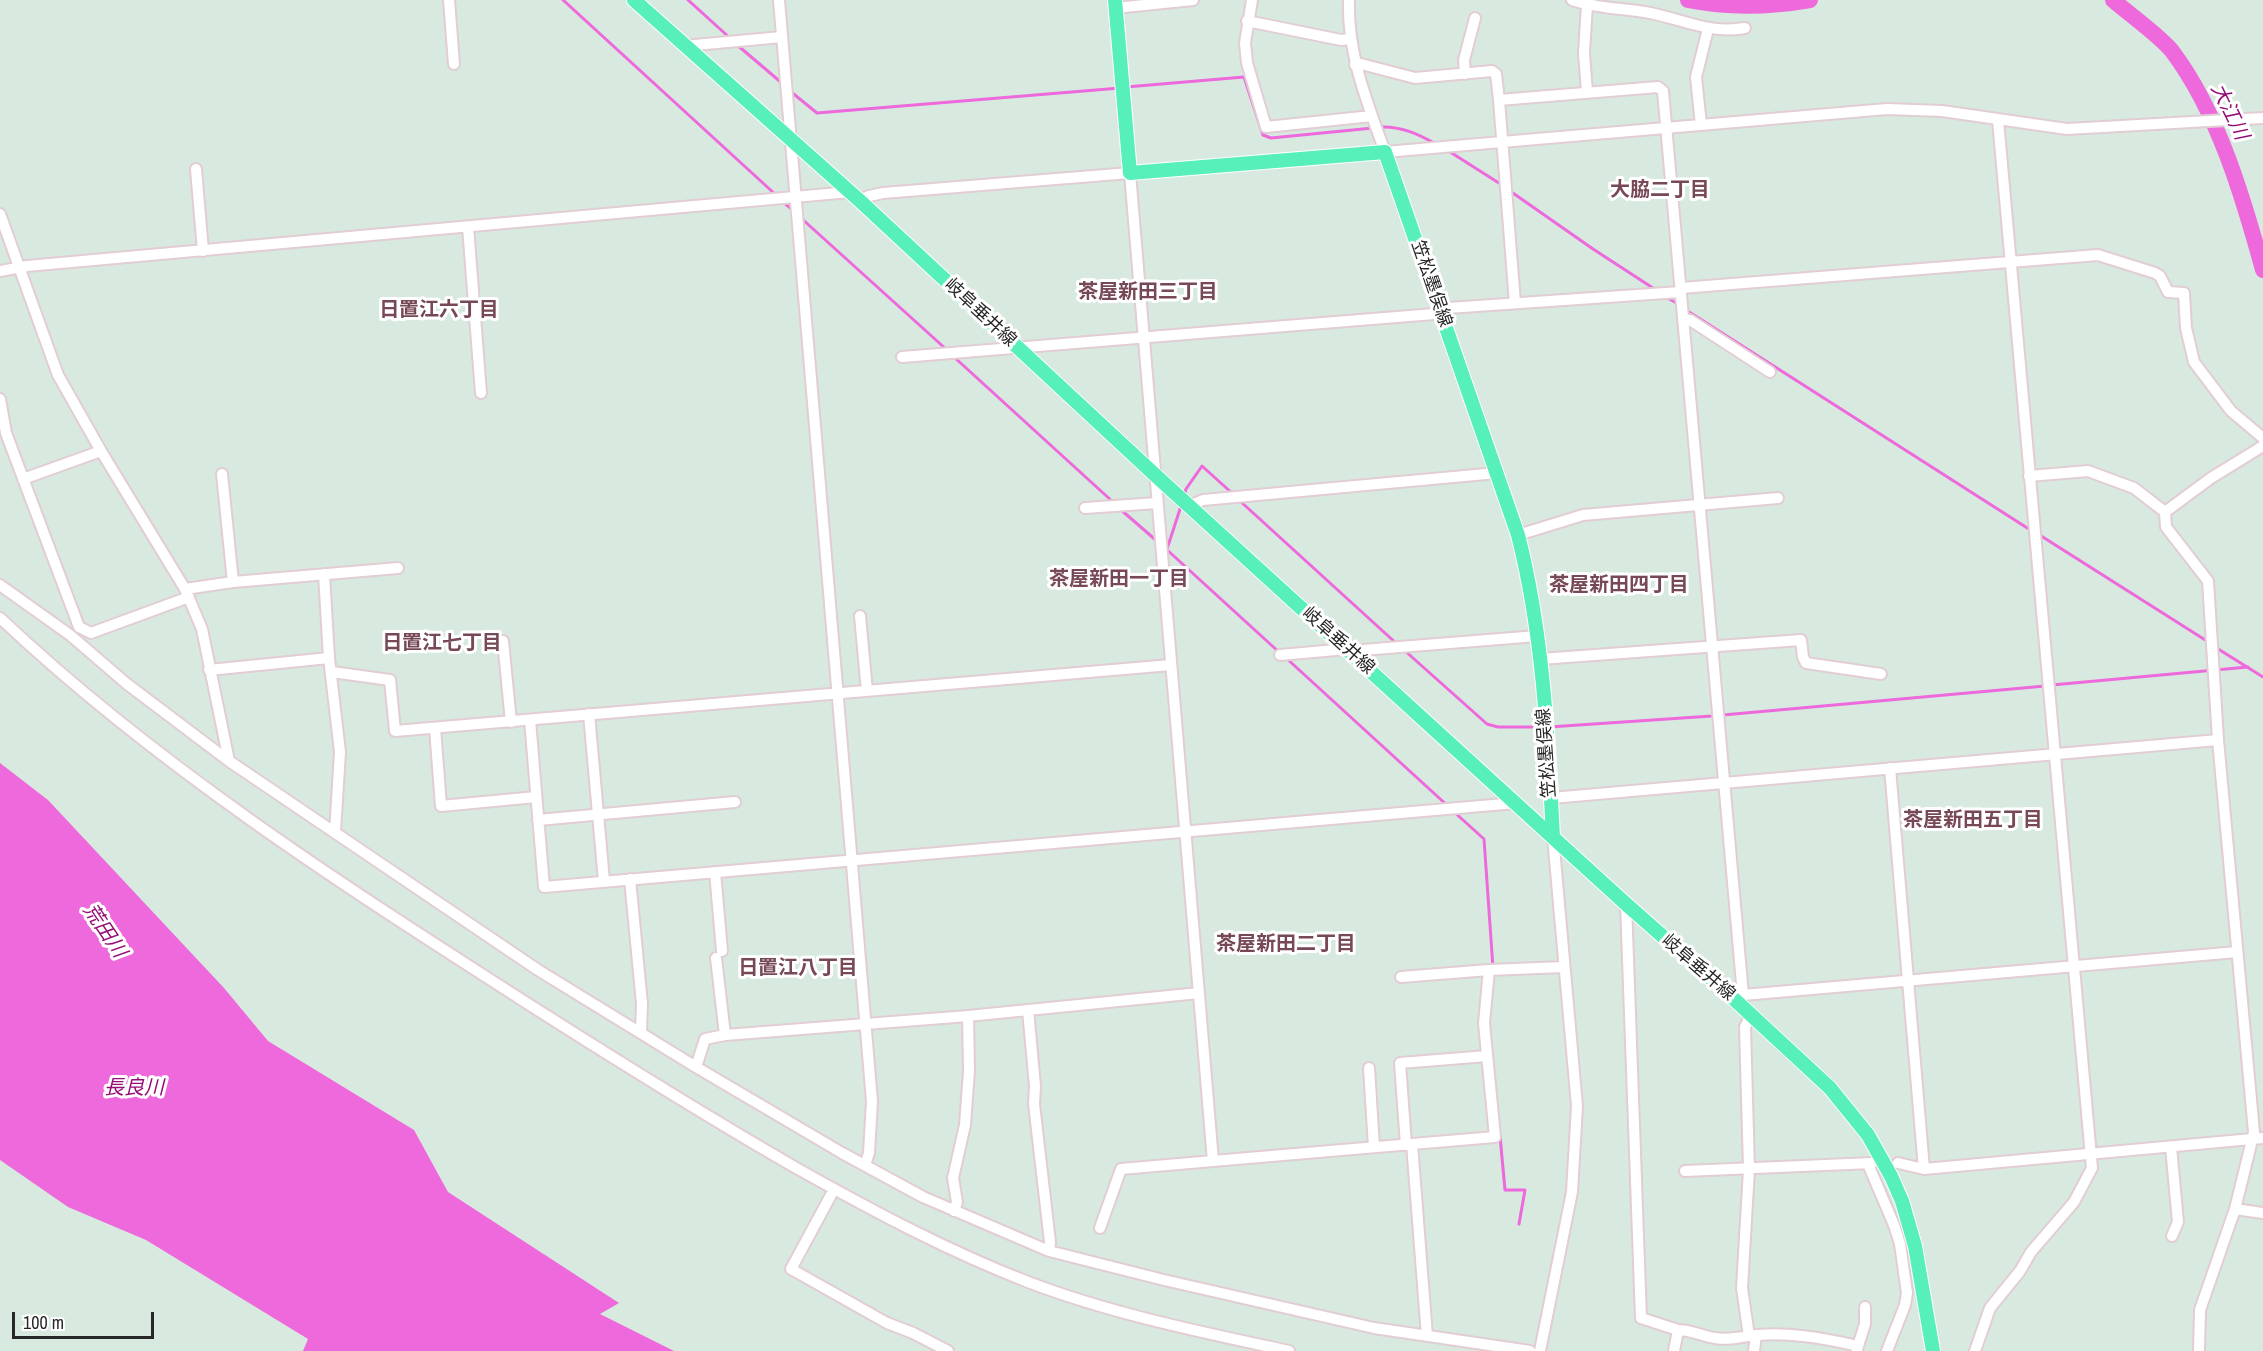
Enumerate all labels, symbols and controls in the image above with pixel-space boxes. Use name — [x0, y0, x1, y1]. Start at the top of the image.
water label: 大江川 — [2205, 80, 2253, 144]
district label: 大脇二丁目 — [1610, 179, 1710, 203]
street label: 笠松墨俣線 — [1406, 238, 1456, 330]
street label: 岐阜垂井線 — [940, 274, 1020, 352]
district label: 茶屋新田三丁目 — [1078, 281, 1218, 305]
district label: 日置江六丁目 — [379, 299, 499, 323]
district label: 茶屋新田一丁目 — [1049, 568, 1189, 592]
district label: 茶屋新田四丁目 — [1549, 574, 1689, 598]
street label: 岐阜垂井線 — [1297, 603, 1379, 679]
district label: 日置江七丁目 — [382, 632, 502, 656]
street label: 笠松墨俣線 — [1533, 707, 1561, 799]
district label: 茶屋新田五丁目 — [1903, 809, 2043, 833]
water label: 荒田川 — [77, 899, 131, 963]
street label: 岐阜垂井線 — [1657, 930, 1739, 1006]
district label: 茶屋新田二丁目 — [1216, 933, 1356, 957]
district label: 日置江八丁目 — [738, 957, 858, 981]
water label: 長良川 — [104, 1077, 164, 1101]
scale bar — [15, 1300, 158, 1338]
text: 100 m — [23, 1310, 64, 1335]

